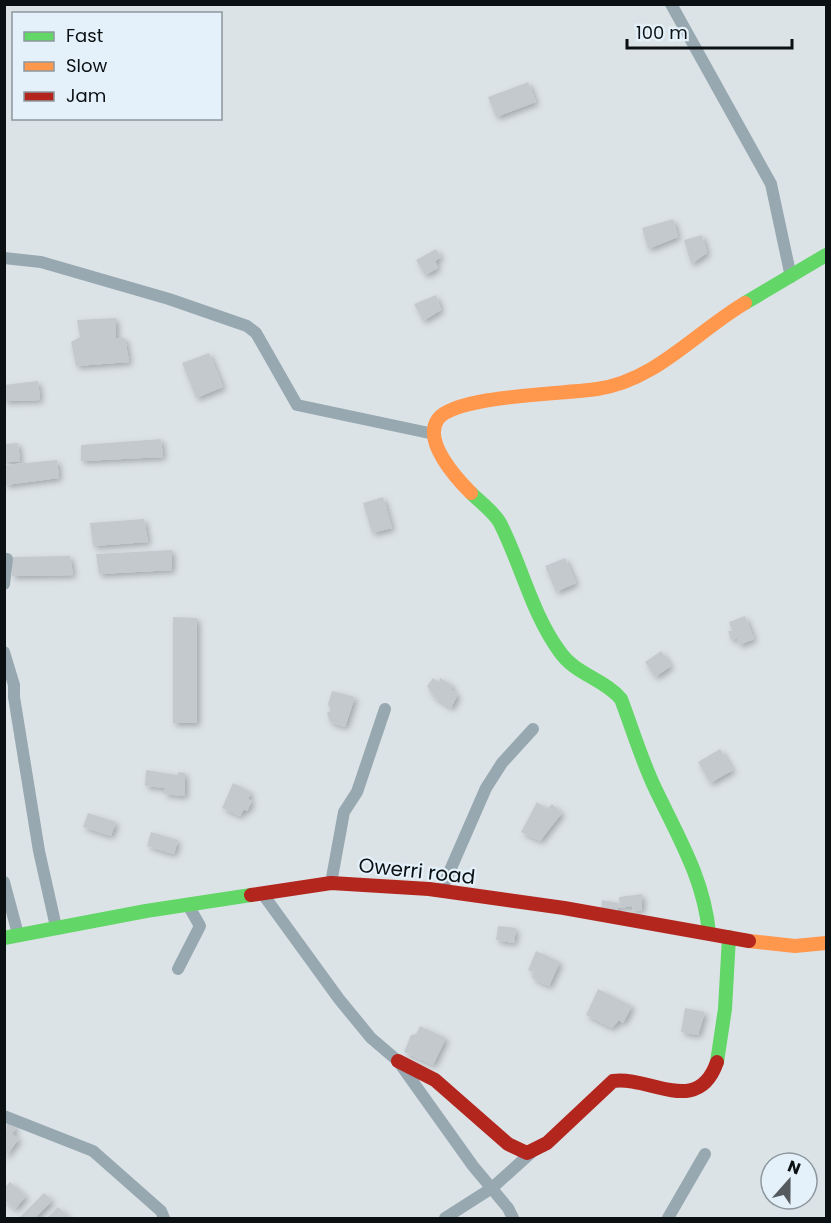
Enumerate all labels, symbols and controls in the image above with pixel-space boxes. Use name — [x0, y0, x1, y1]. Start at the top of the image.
legend — [12, 12, 222, 120]
scale bar — [627, 12, 792, 50]
text: 100 m — [636, 20, 688, 45]
text: Fast — [66, 23, 103, 48]
text: Slow — [66, 53, 108, 78]
text: Jam — [66, 83, 106, 108]
street label: Owerri road — [357, 851, 477, 891]
north arrow — [759, 1151, 819, 1211]
text: N — [784, 1155, 804, 1180]

